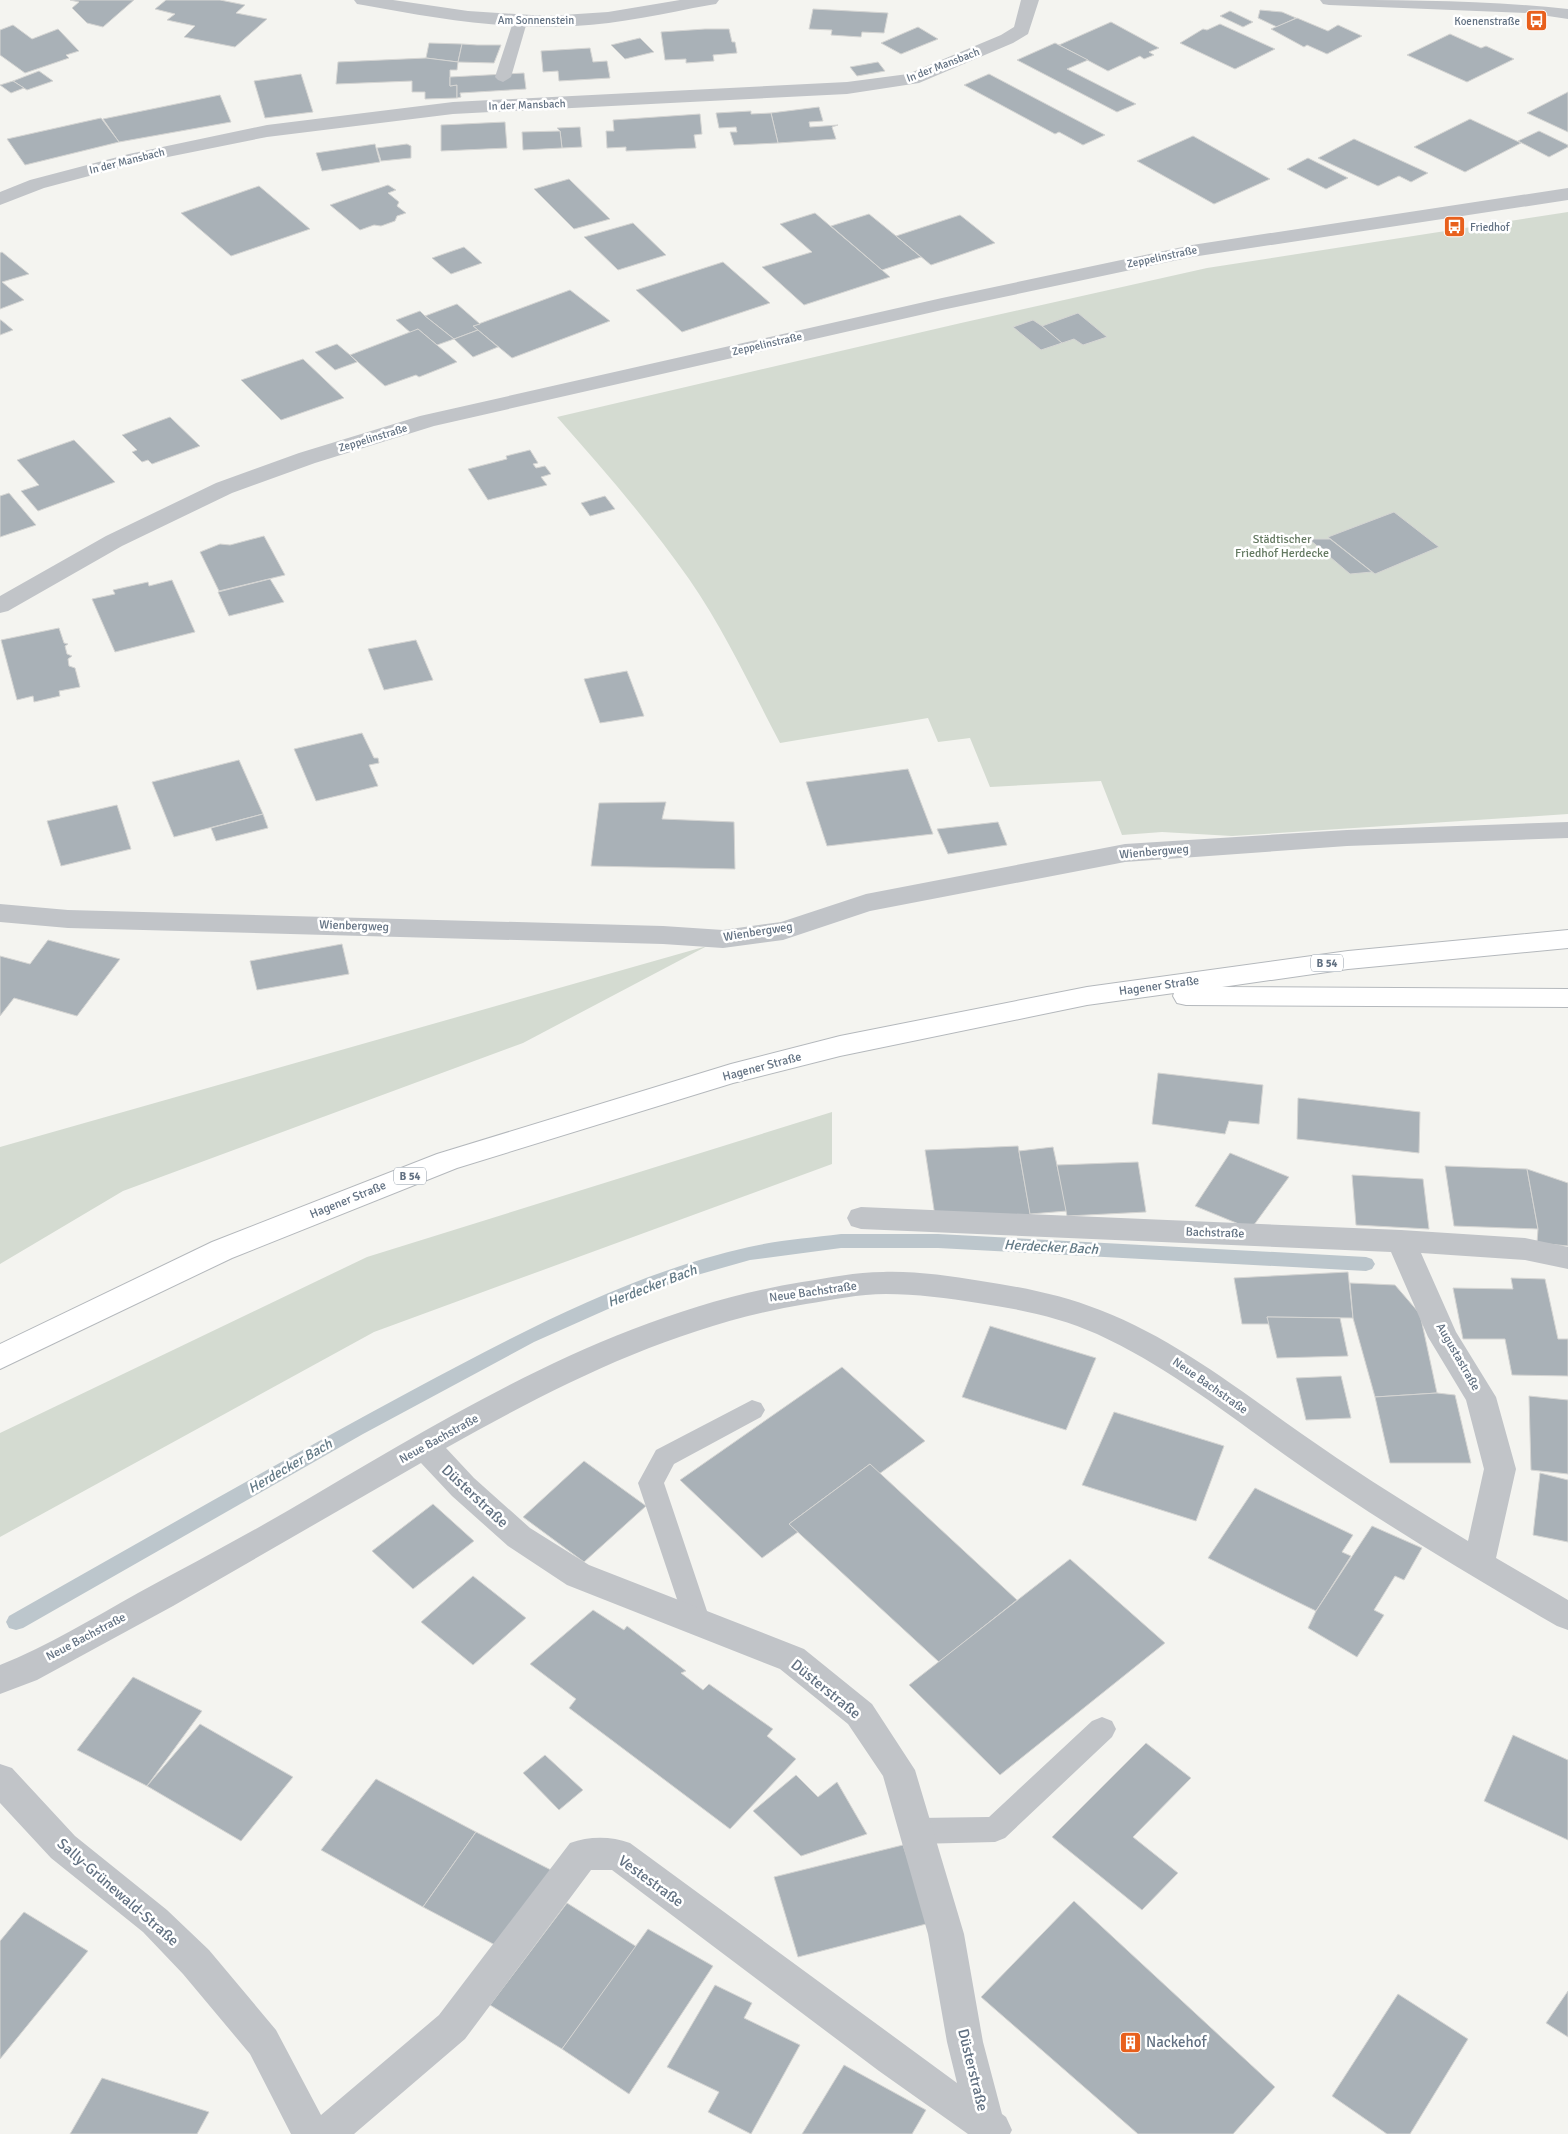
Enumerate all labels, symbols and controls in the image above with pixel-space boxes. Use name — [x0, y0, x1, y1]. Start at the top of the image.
bus stop icon: Koenenstraße — [1524, 9, 1548, 33]
street label: Am Sonnenstein — [498, 14, 574, 27]
place label: Koenenstraße — [1454, 15, 1520, 28]
street label: In der Mansbach — [905, 45, 981, 85]
street label: In der Mansbach — [488, 97, 566, 113]
street label: In der Mansbach — [88, 145, 166, 177]
bus stop icon: Friedhof — [1442, 215, 1466, 239]
place label: Friedhof — [1470, 221, 1511, 234]
street label: Zeppelinstraße — [1126, 243, 1198, 271]
street label: Zeppelinstraße — [731, 330, 803, 358]
street label: Zeppelinstraße — [337, 421, 409, 455]
park label: Städtischer Friedhof Herdecke — [1235, 532, 1329, 561]
street label: Wienbergweg — [1119, 841, 1189, 863]
street label: Wienbergweg — [319, 917, 389, 935]
street label: Wienbergweg — [722, 919, 794, 945]
road number: B 54 — [1311, 954, 1343, 971]
street label: Hagener Straße — [1118, 973, 1200, 999]
street label: Hagener Straße — [721, 1049, 803, 1085]
road number: B 54 — [394, 1168, 426, 1184]
street label: Hagener Straße — [308, 1178, 388, 1222]
street label: Bachstraße — [1185, 1224, 1245, 1242]
water label: Herdecker Bach — [1004, 1236, 1099, 1258]
water label: Herdecker Bach — [605, 1261, 699, 1311]
street label: Neue Bachstraße — [768, 1278, 858, 1306]
street label: Augustastraße — [1433, 1321, 1483, 1393]
street label: Neue Bachstraße — [1170, 1355, 1250, 1417]
street label: Neue Bachstraße — [397, 1411, 481, 1467]
water label: Herdecker Bach — [245, 1435, 335, 1497]
street label: Düsterstraße — [438, 1461, 512, 1531]
street label: Neue Bachstraße — [44, 1610, 128, 1664]
street label: Düsterstraße — [788, 1655, 864, 1723]
street label: Sally-Grünewald-Straße — [54, 1834, 182, 1950]
street label: Vestestraße — [615, 1851, 687, 1911]
street label: Düsterstraße — [954, 2027, 992, 2113]
building icon: Nackehof — [1118, 2030, 1142, 2054]
place label: Nackehof — [1146, 2033, 1207, 2051]

